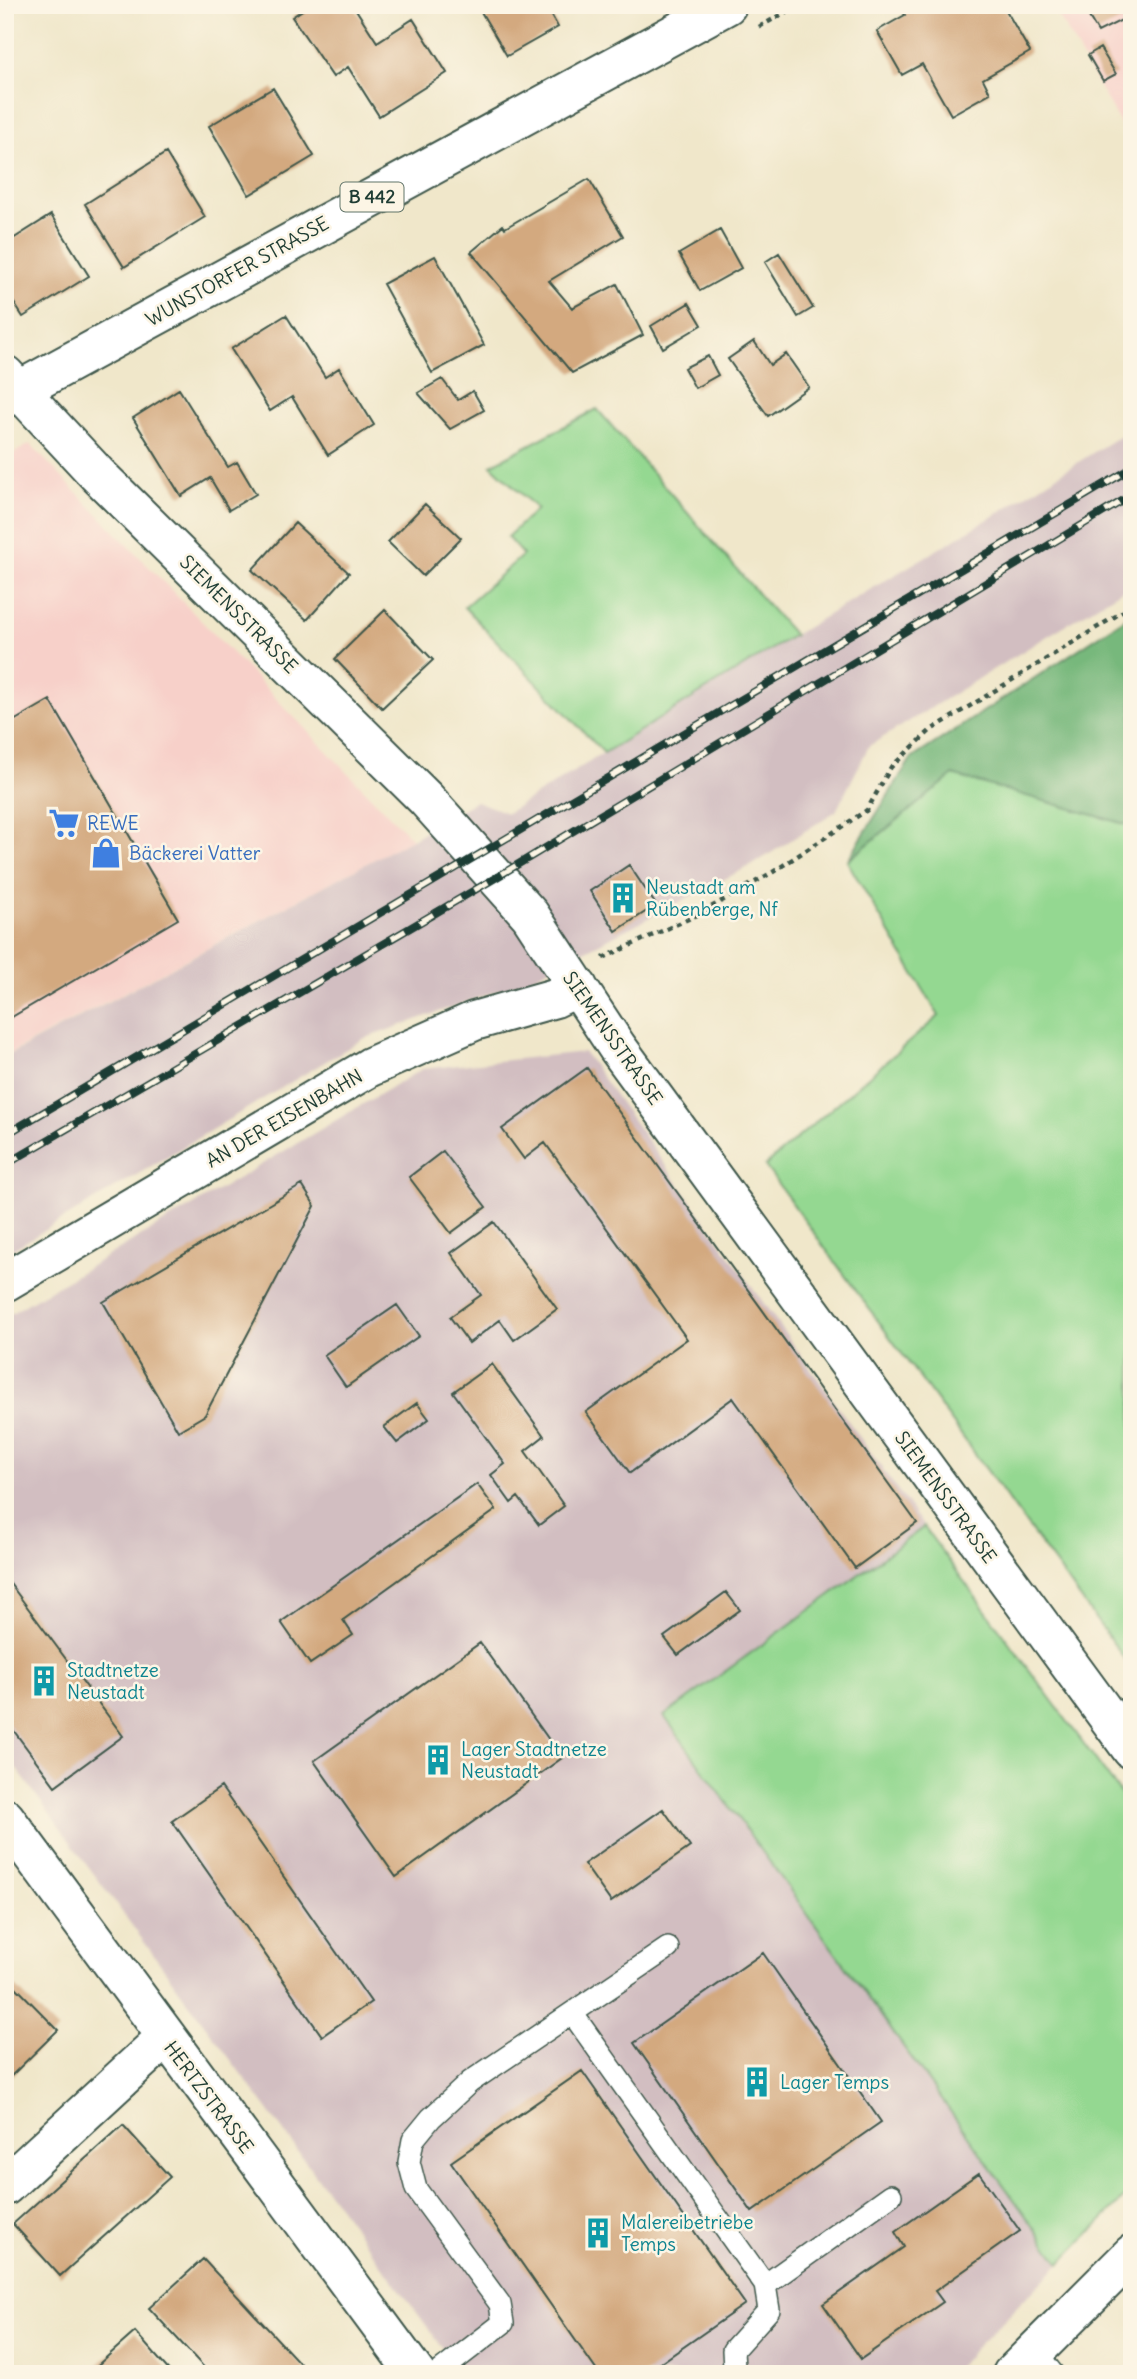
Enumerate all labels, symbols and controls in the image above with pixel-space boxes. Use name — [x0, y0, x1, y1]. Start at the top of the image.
road number: B 442 — [340, 182, 404, 212]
street label: WUNSTORFER STRASSE — [141, 211, 333, 331]
street label: SIEMENSSTRASSE — [175, 550, 303, 678]
supermarket icon: REWE — [47, 806, 81, 840]
place label: REWE — [87, 811, 139, 835]
shop icon: Bäckerei Vatter — [89, 836, 123, 870]
place label: Bäckerei Vatter — [129, 841, 261, 865]
place label: Neustadt am Rübenberge, Nf — [646, 875, 778, 921]
building icon: Neustadt am Rübenberge, Nf — [606, 881, 640, 915]
street label: SIEMENSSTRASSE — [558, 967, 668, 1109]
street label: AN DER EISENBAHN — [201, 1063, 367, 1173]
street label: SIEMENSSTRASSE — [890, 1426, 1002, 1568]
place label: Stadtnetze Neustadt — [67, 1658, 159, 1704]
building icon: Stadtnetze Neustadt — [27, 1664, 61, 1698]
place label: Lager Stadtnetze Neustadt — [461, 1737, 607, 1783]
building icon: Lager Stadtnetze Neustadt — [421, 1743, 455, 1777]
street label: HERTZSTRASSE — [159, 2036, 259, 2158]
building icon: Lager Temps — [740, 2065, 774, 2099]
place label: Lager Temps — [780, 2070, 889, 2094]
place label: Malereibetriebe Temps — [621, 2210, 753, 2256]
building icon: Malereibetriebe Temps — [581, 2216, 615, 2250]

